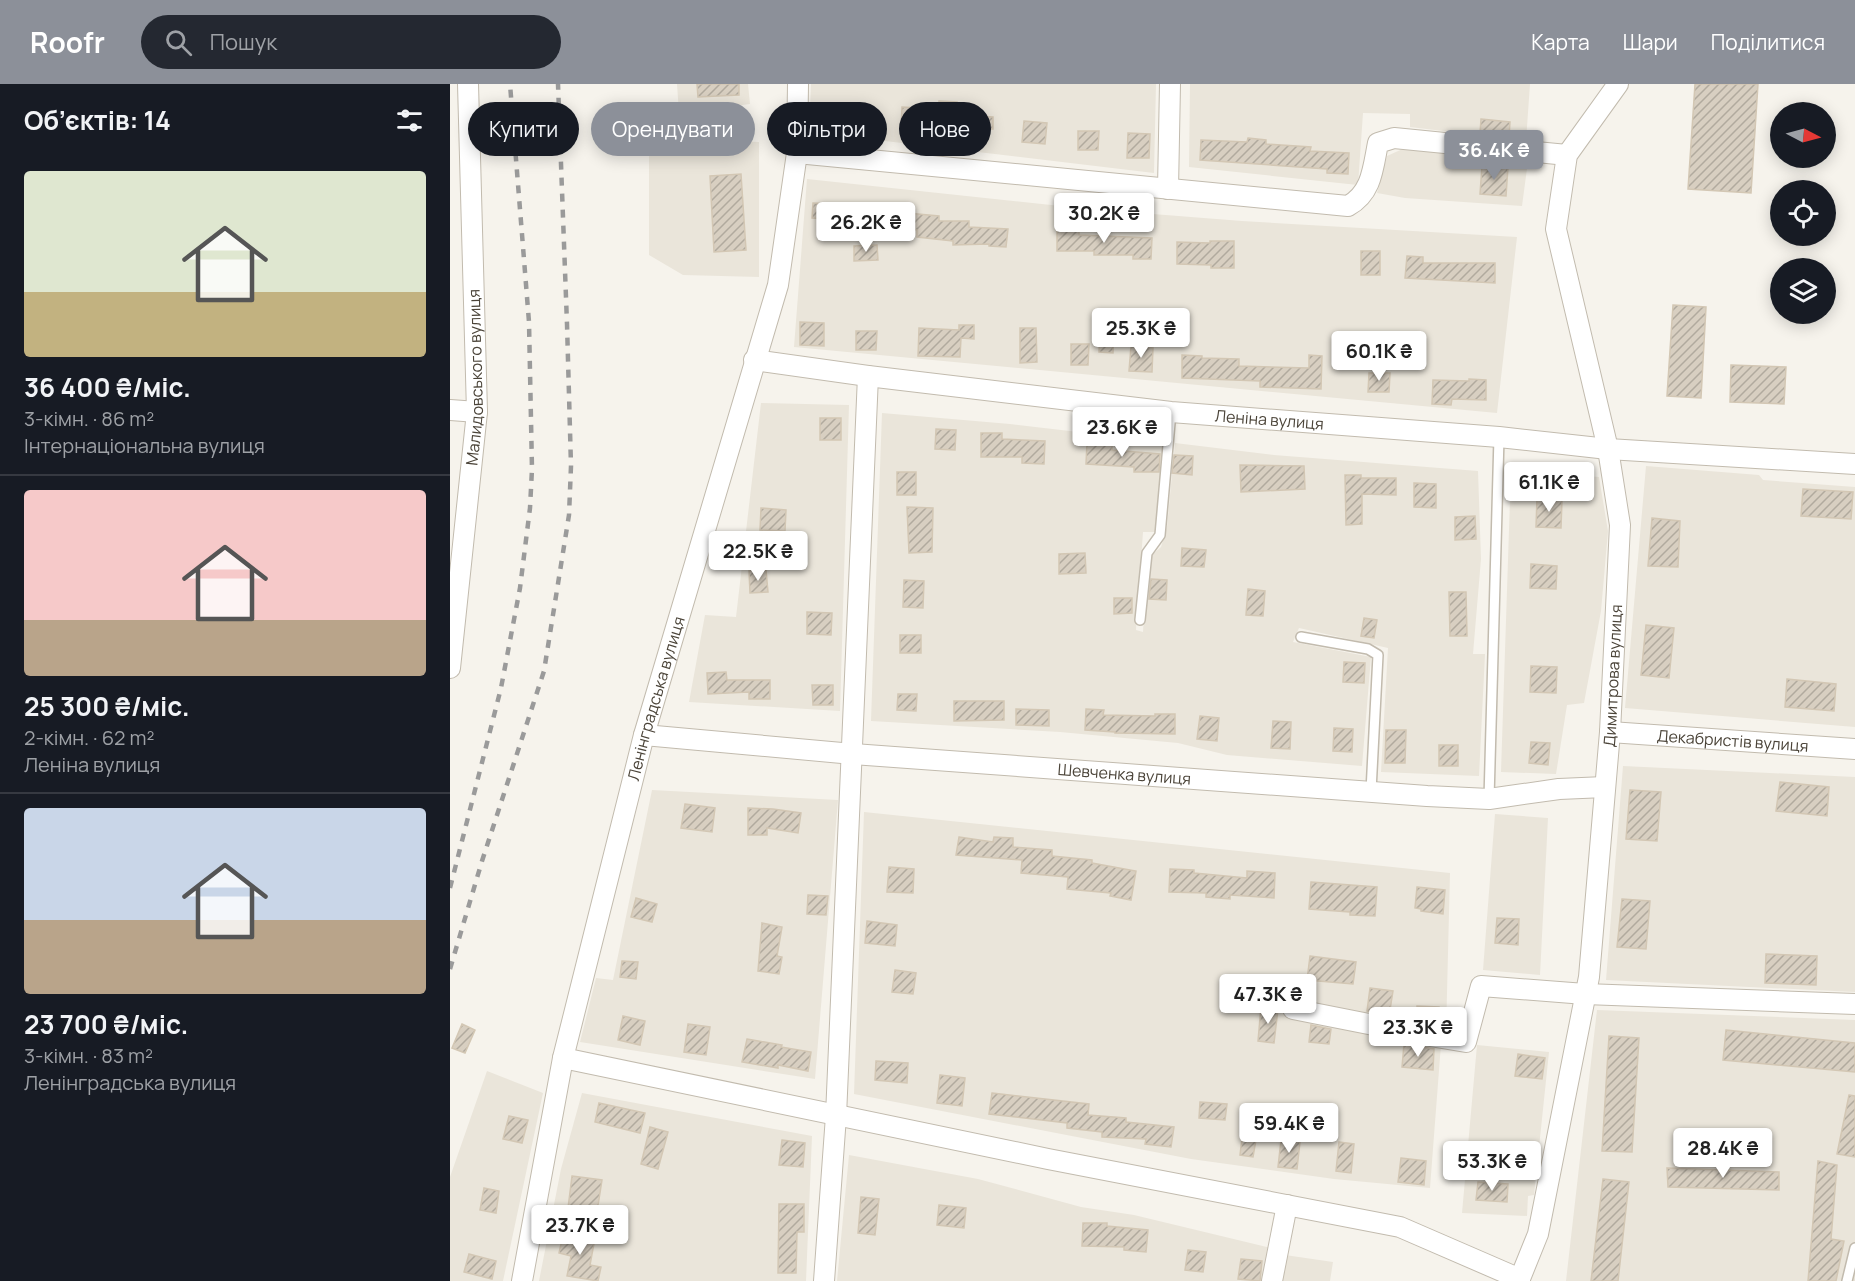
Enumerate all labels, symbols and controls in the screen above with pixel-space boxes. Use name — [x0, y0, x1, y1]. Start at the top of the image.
search box — [141, 15, 561, 69]
text: Roofr — [30, 23, 105, 61]
icon: search — [162, 26, 195, 59]
text: Пошук — [210, 27, 277, 57]
text: Карта — [1531, 28, 1590, 56]
text: Шари — [1623, 28, 1678, 56]
text: Поділитися — [1711, 28, 1825, 56]
text: Об’єктів: 14 — [24, 102, 171, 138]
chip: Купити — [468, 102, 579, 156]
chip: Орендувати — [591, 102, 755, 156]
chip: Фільтри — [767, 102, 887, 156]
chip: Нове — [899, 102, 991, 156]
north arrow — [1770, 102, 1836, 168]
map controls — [1770, 102, 1836, 324]
icon: filters — [393, 104, 426, 137]
pin: 36.4K ₴ — [1439, 130, 1549, 181]
text: 36.4K ₴ — [1458, 136, 1530, 163]
button: locate — [1770, 180, 1836, 246]
pin: 30.2K ₴ — [1049, 193, 1159, 244]
text: 30.2K ₴ — [1068, 199, 1140, 226]
pin: 26.2K ₴ — [811, 202, 921, 253]
text: 26.2K ₴ — [830, 208, 902, 235]
icon: home — [171, 210, 279, 318]
button: layers — [1770, 258, 1836, 324]
street label: Малидовського вулиця — [460, 289, 488, 467]
pin: 25.3K ₴ — [1086, 308, 1196, 359]
text: 25.3K ₴ — [1106, 314, 1176, 341]
pin: 60.1K ₴ — [1324, 331, 1434, 382]
text: 60.1K ₴ — [1345, 337, 1413, 364]
text: 36 400 ₴/міс. — [24, 369, 191, 405]
street label: Леніна вулиця — [1214, 404, 1325, 435]
text: 3-кімн. · 86 m² — [24, 405, 154, 432]
pin: 23.6K ₴ — [1067, 407, 1177, 458]
text: 23.6K ₴ — [1086, 413, 1158, 440]
text: Інтернаціональна вулиця — [24, 432, 265, 459]
pin: 61.1K ₴ — [1494, 462, 1604, 513]
text: 61.1K ₴ — [1518, 468, 1580, 495]
icon: home — [171, 529, 279, 637]
pin: 22.5K ₴ — [703, 531, 813, 582]
text: 22.5K ₴ — [723, 537, 793, 564]
street label: Димитрова вулиця — [1598, 604, 1627, 748]
street label: Ленінградська вулиця — [622, 614, 690, 783]
text: 25 300 ₴/міс. — [24, 688, 190, 724]
text: 2-кімн. · 62 m² — [24, 724, 154, 751]
street label: Декабристів вулиця — [1656, 724, 1809, 757]
text: Леніна вулиця — [24, 751, 160, 778]
street label: Шевченка вулиця — [1057, 758, 1192, 790]
icon: home — [171, 847, 279, 955]
pin: 47.3K ₴ — [1213, 974, 1323, 1025]
text: 47.3K ₴ — [1233, 980, 1303, 1007]
text: 23 700 ₴/міс. — [24, 1006, 188, 1042]
pin: 23.3K ₴ — [1363, 1007, 1473, 1058]
text: 23.3K ₴ — [1383, 1013, 1453, 1040]
text: 3-кімн. · 83 m² — [24, 1042, 153, 1069]
text: Ленінградська вулиця — [24, 1069, 236, 1096]
pin: 59.4K ₴ — [1234, 1103, 1344, 1154]
text: 59.4K ₴ — [1253, 1109, 1325, 1136]
pin: 28.4K ₴ — [1668, 1128, 1778, 1179]
text: 28.4K ₴ — [1687, 1134, 1759, 1161]
pin: 53.3K ₴ — [1437, 1141, 1547, 1192]
text: 53.3K ₴ — [1457, 1147, 1527, 1174]
pin: 23.7K ₴ — [525, 1205, 635, 1256]
text: 23.7K ₴ — [545, 1211, 615, 1238]

